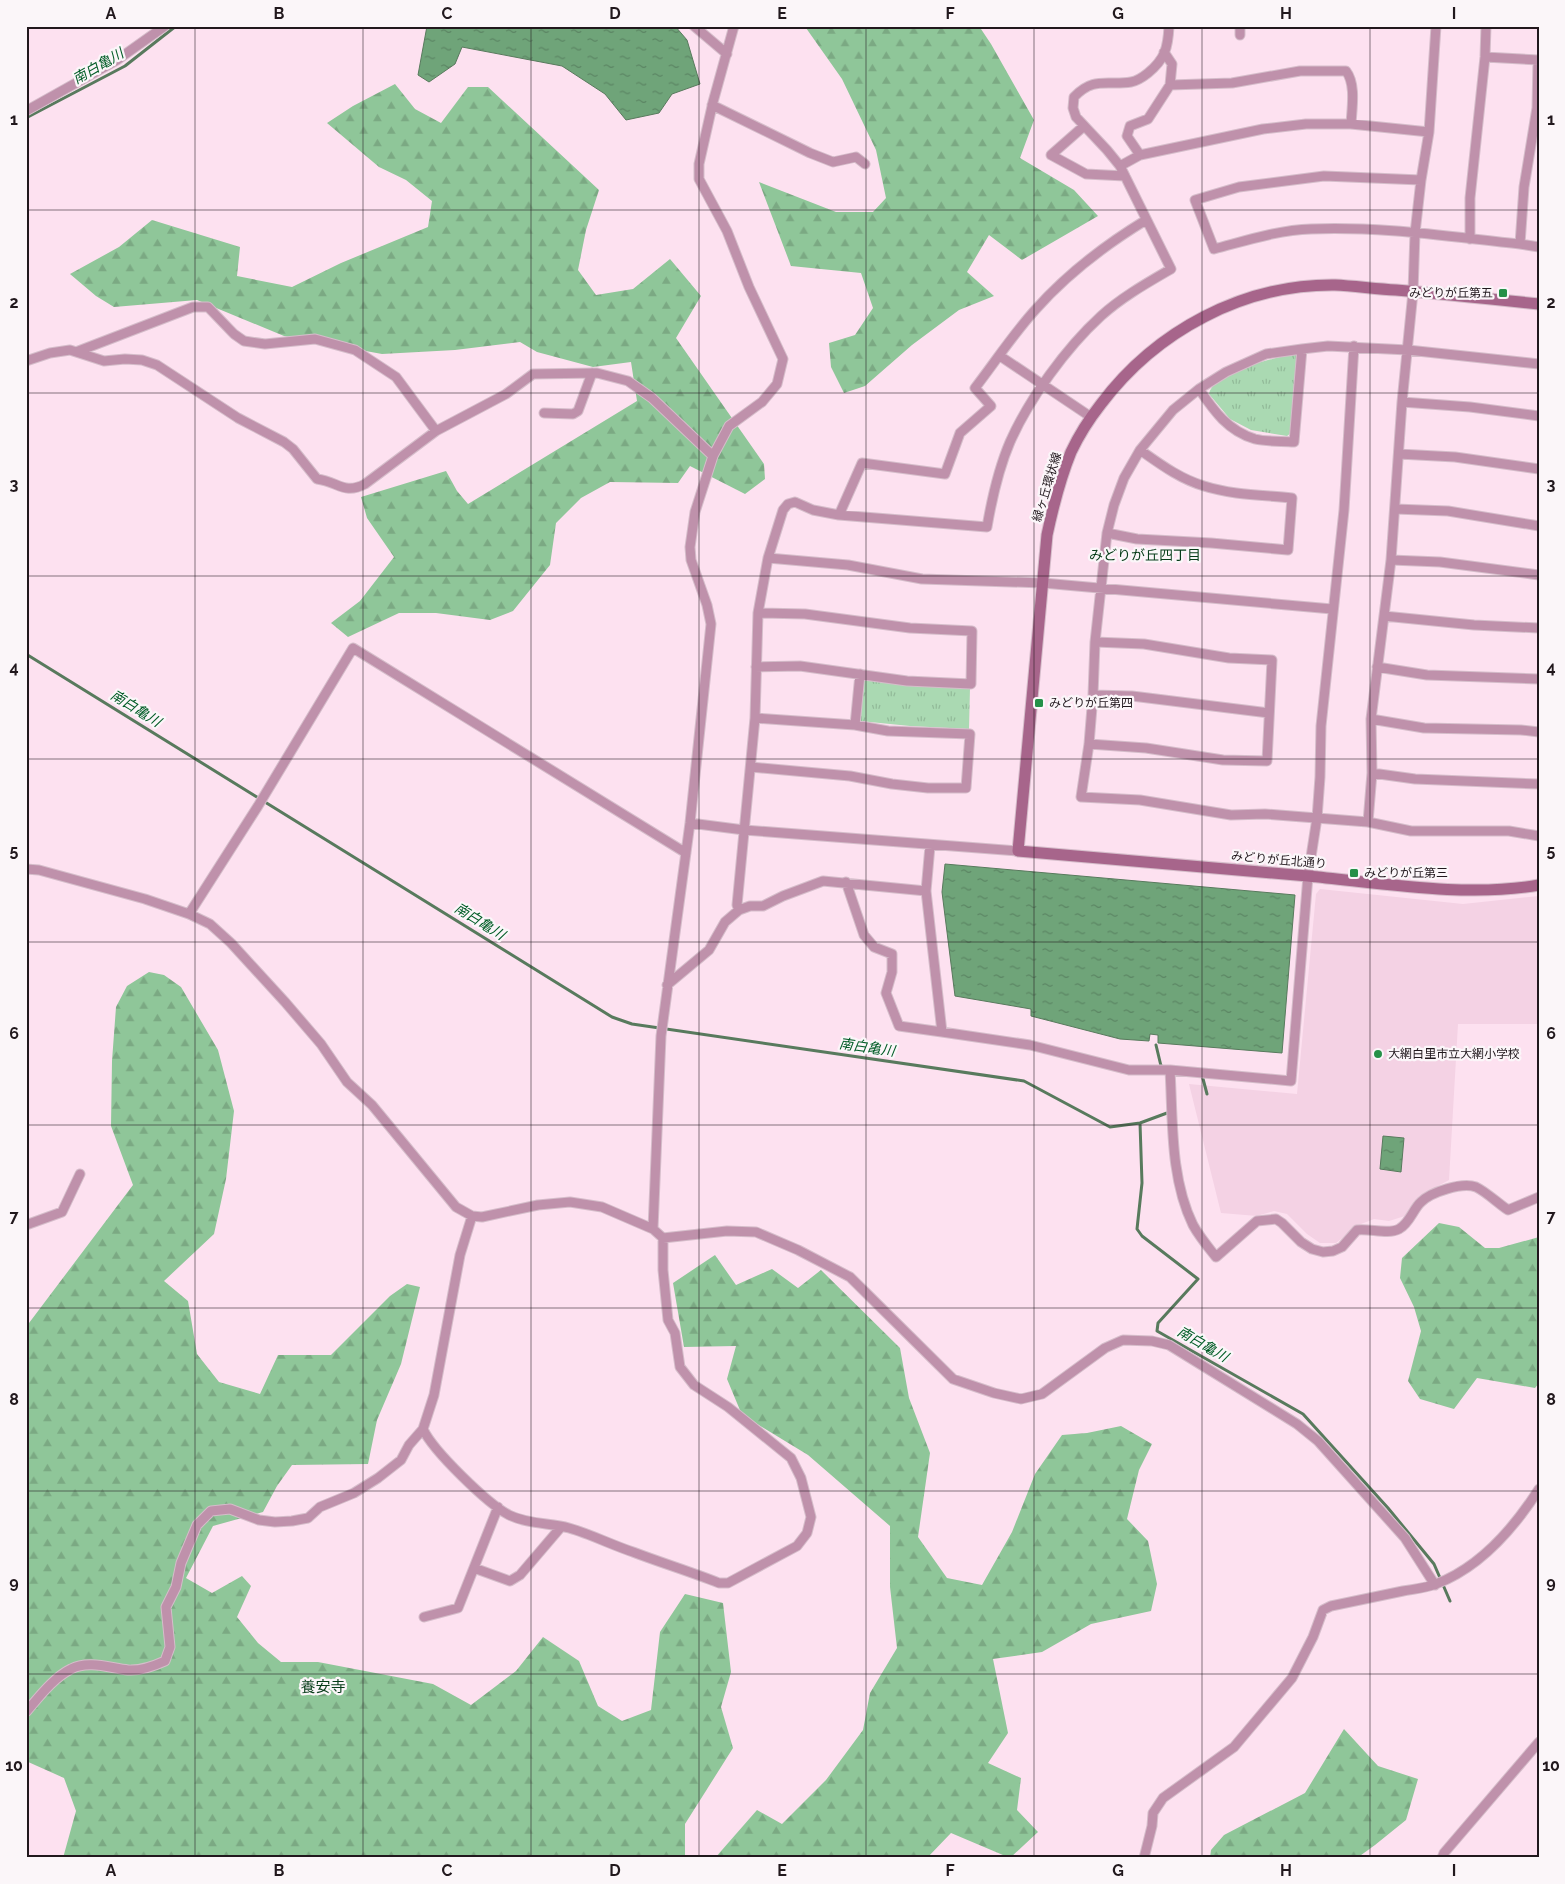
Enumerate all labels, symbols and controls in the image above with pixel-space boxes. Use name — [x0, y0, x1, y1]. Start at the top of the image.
text: A — [106, 4, 117, 23]
text: B — [274, 4, 285, 23]
text: C — [442, 4, 453, 23]
text: D — [609, 4, 621, 23]
text: E — [777, 4, 787, 23]
text: F — [945, 4, 955, 23]
text: G — [1112, 4, 1124, 23]
text: H — [1280, 4, 1292, 23]
text: I — [1452, 4, 1456, 23]
water label: 南白亀川 — [70, 44, 128, 87]
text: 1 — [10, 110, 18, 129]
text: 1 — [1547, 110, 1555, 129]
place label: みどりが丘第五 — [1409, 286, 1493, 300]
marker: みどりが丘第五 — [1497, 287, 1509, 299]
text: 2 — [9, 293, 19, 312]
text: 2 — [1546, 293, 1556, 312]
street label: 緑ヶ丘環状線 — [1030, 451, 1064, 523]
text: 3 — [10, 475, 19, 494]
text: 3 — [1547, 475, 1556, 494]
district label: みどりが丘四丁目 — [1089, 547, 1201, 563]
text: 4 — [9, 658, 19, 677]
text: 4 — [1546, 658, 1556, 677]
water label: 南白亀川 — [108, 686, 166, 731]
place label: みどりが丘第四 — [1049, 696, 1133, 710]
marker: みどりが丘第四 — [1033, 697, 1045, 709]
text: 5 — [10, 841, 19, 860]
text: 5 — [1547, 841, 1556, 860]
street label: みどりが丘北通り — [1231, 849, 1327, 871]
place label: みどりが丘第三 — [1364, 866, 1448, 880]
marker: みどりが丘第三 — [1348, 867, 1360, 879]
water label: 南白亀川 — [452, 899, 510, 944]
text: 6 — [9, 1024, 19, 1043]
text: 6 — [1546, 1024, 1556, 1043]
water label: 南白亀川 — [838, 1035, 898, 1059]
place label: 大網白里市立大網小学校 — [1388, 1047, 1520, 1061]
marker: 大網白里市立大網小学校 — [1372, 1048, 1384, 1060]
text: 7 — [10, 1207, 19, 1226]
text: 7 — [1547, 1207, 1556, 1226]
water label: 南白亀川 — [1175, 1323, 1233, 1366]
text: 8 — [9, 1390, 19, 1409]
text: 8 — [1546, 1390, 1556, 1409]
text: 9 — [9, 1573, 19, 1592]
text: 9 — [1546, 1573, 1556, 1592]
district label: 養安寺 — [300, 1678, 346, 1696]
text: 10 — [5, 1756, 23, 1775]
text: 10 — [1542, 1756, 1560, 1775]
text: A — [106, 1861, 117, 1880]
text: B — [274, 1861, 285, 1880]
text: C — [442, 1861, 453, 1880]
text: D — [609, 1861, 621, 1880]
text: E — [777, 1861, 787, 1880]
text: F — [945, 1861, 955, 1880]
text: G — [1112, 1861, 1124, 1880]
text: H — [1280, 1861, 1292, 1880]
text: I — [1452, 1861, 1456, 1880]

